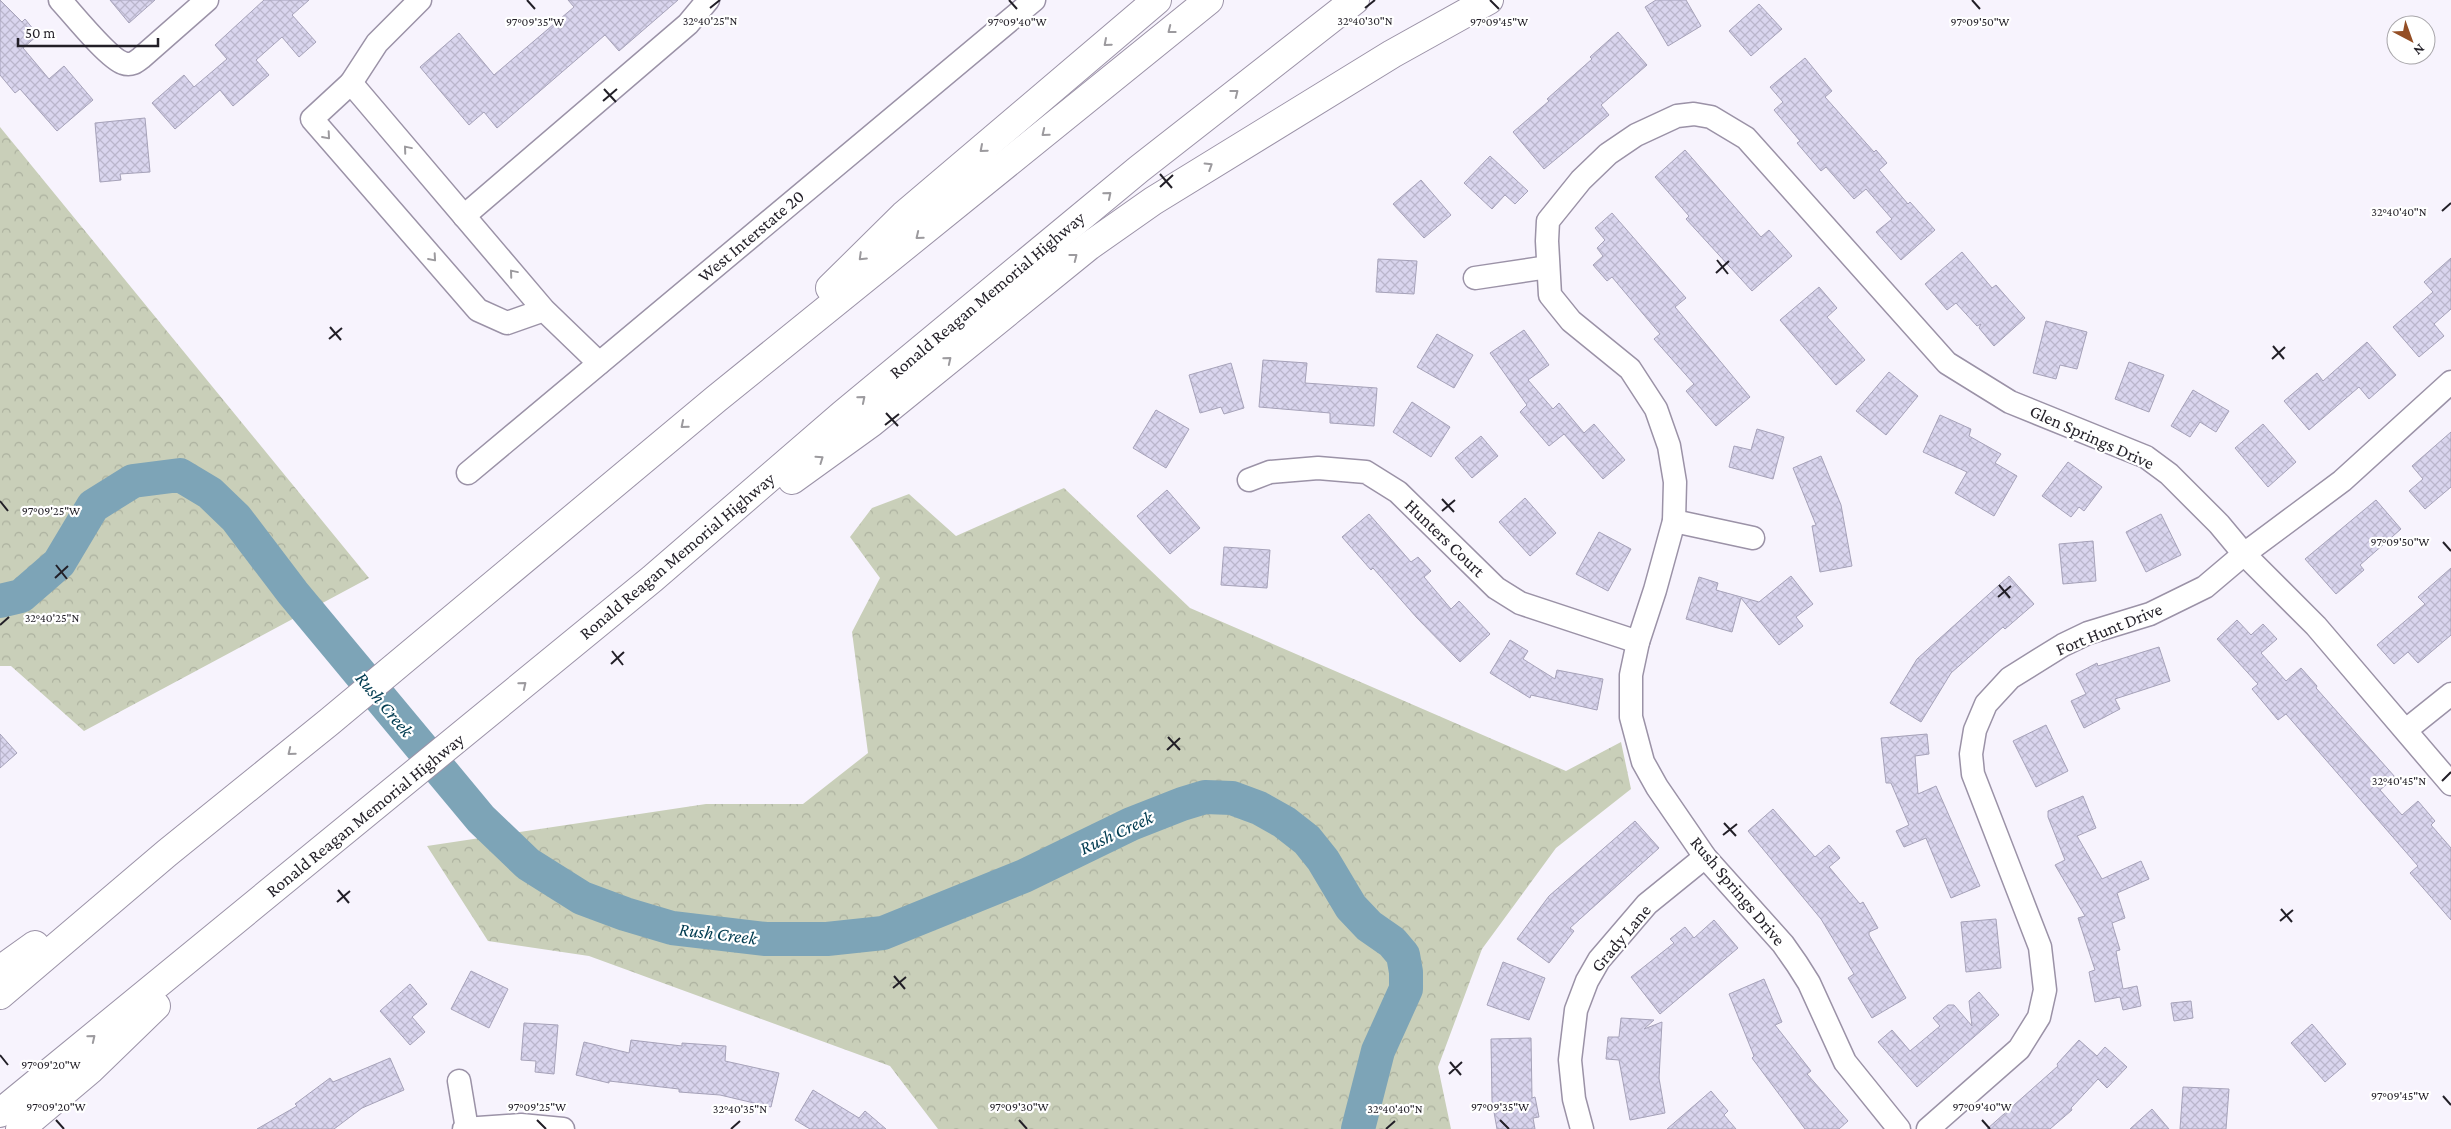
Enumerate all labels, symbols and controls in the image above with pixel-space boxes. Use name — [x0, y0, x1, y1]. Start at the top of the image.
text: 32°40'25"N — [683, 14, 737, 28]
text: 32°40'30"N — [1337, 14, 1393, 28]
scale bar — [18, 15, 158, 47]
text: 97°09'35"W — [506, 15, 564, 29]
text: 97°09'40"W — [987, 15, 1047, 29]
text: 97°09'45"W — [1470, 15, 1528, 29]
text: 97°09'50"W — [1951, 15, 2009, 29]
north arrow — [2386, 15, 2436, 65]
text: 50 m — [25, 25, 55, 41]
one-way arrow — [1168, 25, 1177, 33]
one-way arrow — [1104, 38, 1113, 46]
text: N — [2410, 41, 2428, 59]
one-way arrow — [1229, 91, 1238, 99]
one-way arrow — [1042, 127, 1051, 135]
one-way arrow — [321, 130, 330, 139]
one-way arrow — [980, 143, 989, 152]
one-way arrow — [404, 146, 413, 155]
one-way arrow — [1203, 163, 1212, 172]
street label: West Interstate 20 — [694, 186, 808, 286]
one-way arrow — [1102, 193, 1111, 201]
text: 32°40'40"N — [2371, 205, 2427, 219]
street label: Ronald Reagan Memorial Highway — [885, 207, 1089, 383]
one-way arrow — [916, 230, 925, 239]
one-way arrow — [859, 251, 868, 260]
one-way arrow — [428, 253, 437, 262]
one-way arrow — [1068, 255, 1077, 263]
one-way arrow — [510, 270, 518, 279]
one-way arrow — [942, 357, 951, 365]
one-way arrow — [856, 396, 865, 405]
street label: Glen Springs Drive — [2027, 401, 2157, 473]
one-way arrow — [680, 420, 689, 429]
one-way arrow — [814, 456, 824, 465]
street label: Ronald Reagan Memorial Highway — [575, 468, 779, 644]
street label: Hunters Court — [1401, 495, 1490, 582]
text: 97°09'25"W — [22, 504, 80, 518]
text: 97°09'50"W — [2371, 535, 2429, 549]
street label: Fort Hunt Drive — [2053, 599, 2165, 659]
text: 32°40'25"N — [25, 611, 79, 625]
water label: Rush Creek — [351, 667, 418, 742]
one-way arrow — [517, 683, 526, 691]
street label: Ronald Reagan Memorial Highway — [262, 729, 468, 901]
one-way arrow — [288, 747, 297, 755]
text: 32°40'45"N — [2372, 774, 2426, 788]
water label: Rush Creek — [1076, 806, 1157, 859]
street label: Rush Springs Drive — [1687, 832, 1790, 950]
street label: Grady Lane — [1587, 900, 1655, 976]
water label: Rush Creek — [678, 918, 759, 949]
one-way arrow — [86, 1035, 95, 1043]
text: 97°09'20"W — [21, 1058, 81, 1072]
text: 97°09'45"W — [2371, 1089, 2429, 1103]
text: 97°09'20"W — [26, 1100, 86, 1114]
text: 97°09'25"W — [508, 1100, 566, 1114]
text: 97°09'30"W — [990, 1100, 1049, 1114]
text: 97°09'35"W — [1471, 1100, 1529, 1114]
text: 97°09'40"W — [1952, 1100, 2012, 1114]
text: 32°40'35"N — [713, 1102, 767, 1116]
text: 32°40'40"N — [1367, 1102, 1423, 1116]

